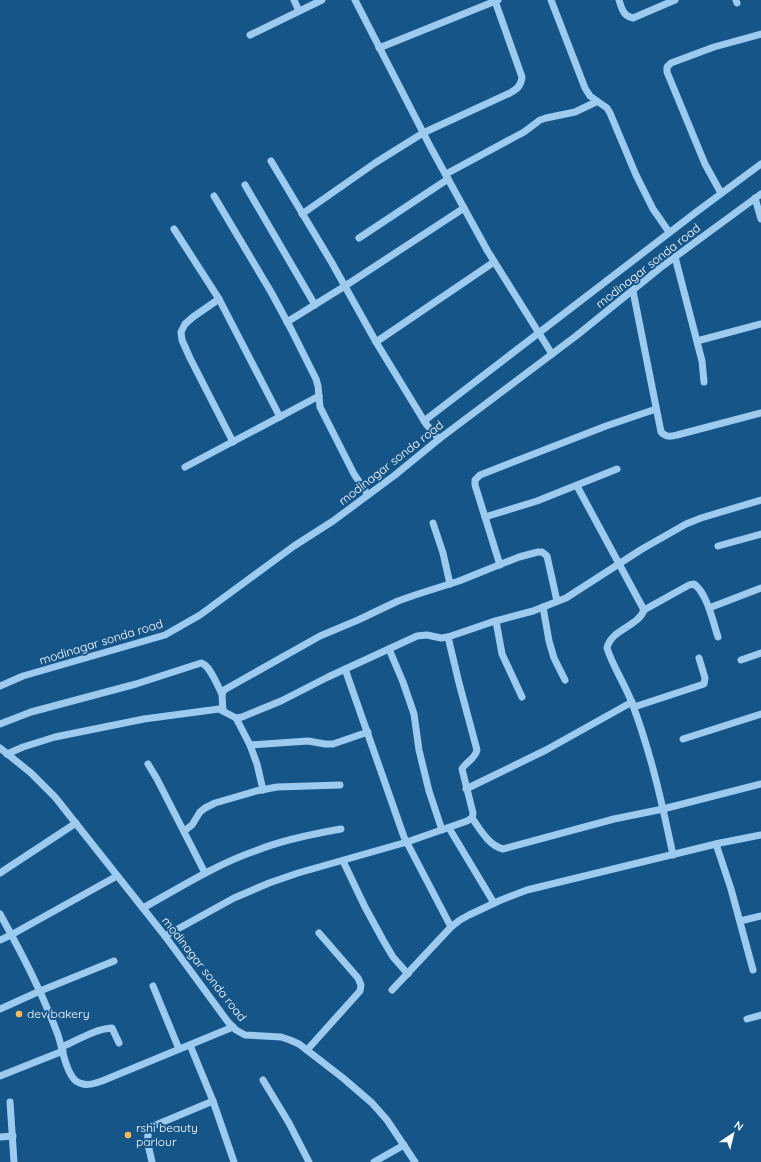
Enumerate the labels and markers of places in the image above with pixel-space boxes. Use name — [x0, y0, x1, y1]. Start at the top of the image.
place label: dev bakery — [27, 1006, 90, 1021]
marker: dev bakery — [14, 1009, 24, 1019]
place label: rshi beauty parlour — [136, 1120, 198, 1149]
marker: rshi beauty parlour — [123, 1130, 133, 1140]

